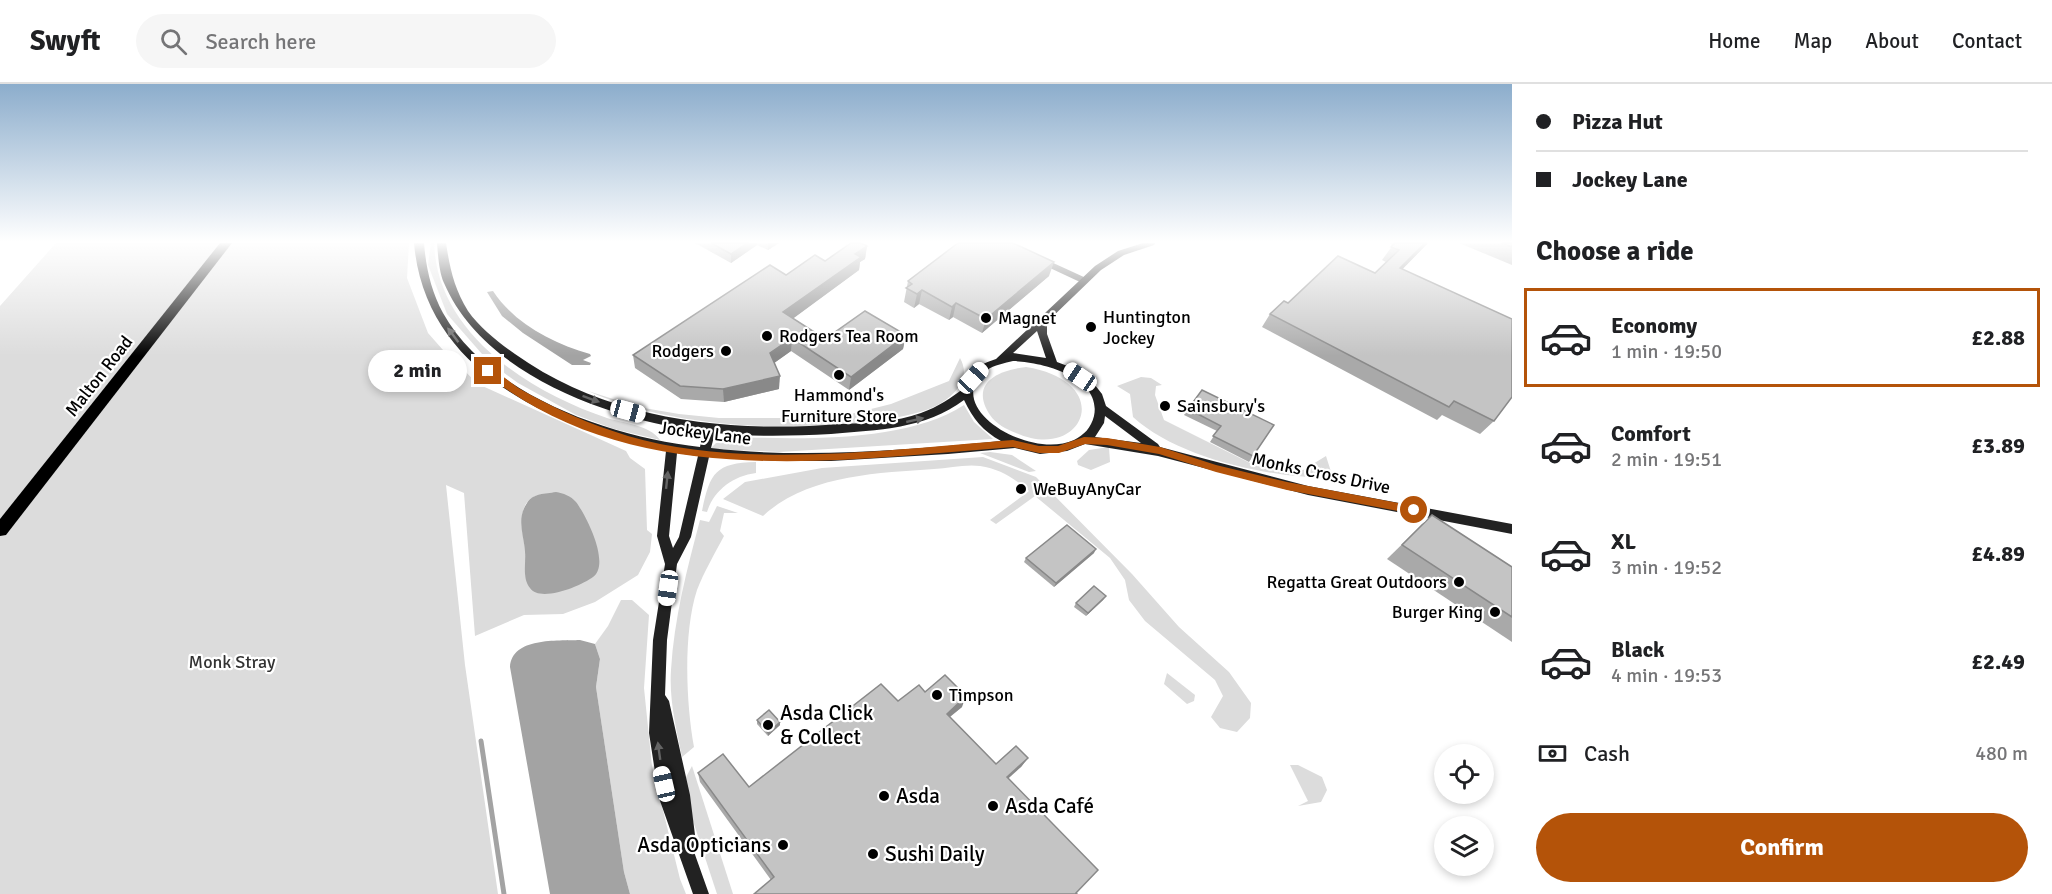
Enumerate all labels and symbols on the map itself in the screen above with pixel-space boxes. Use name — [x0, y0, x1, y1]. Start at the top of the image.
place label: Huntington Jockey — [1103, 306, 1191, 349]
place label: Magnet — [998, 307, 1056, 329]
marker: Magnet — [979, 311, 993, 325]
marker: Huntington Jockey — [1084, 320, 1098, 334]
place label: Rodgers Tea Room — [779, 325, 919, 347]
one-way arrow — [447, 327, 459, 343]
marker: Rodgers Tea Room — [760, 329, 774, 343]
street label: Malton Road — [61, 331, 137, 421]
place label: Rodgers — [652, 340, 714, 362]
marker: Rodgers — [719, 344, 733, 358]
callout: 2 min — [368, 350, 467, 392]
route end — [474, 357, 501, 384]
car — [954, 359, 992, 397]
car — [1060, 359, 1100, 395]
marker: Hammond's Furniture Store — [832, 368, 846, 382]
place label: Hammond's Furniture Store — [781, 384, 897, 427]
one-way arrow — [583, 394, 601, 404]
place label: Sainsbury's — [1177, 395, 1265, 417]
car — [608, 398, 648, 424]
marker: Sainsbury's — [1158, 399, 1172, 413]
one-way arrow — [905, 415, 924, 425]
street label: Jockey Lane — [658, 416, 752, 450]
street label: Monks Cross Drive — [1250, 448, 1392, 498]
one-way arrow — [662, 471, 672, 490]
place label: WeBuyAnyCar — [1033, 478, 1142, 500]
marker: WeBuyAnyCar — [1014, 482, 1028, 496]
route start — [1400, 496, 1427, 523]
car — [657, 569, 679, 607]
place label: Regatta Great Outdoors — [1267, 571, 1447, 593]
marker: Regatta Great Outdoors — [1452, 575, 1466, 589]
place label: Burger King — [1392, 601, 1483, 623]
marker: Burger King — [1488, 605, 1502, 619]
park label: Monk Stray — [189, 651, 276, 673]
place label: Timpson — [949, 684, 1014, 706]
marker: Timpson — [930, 688, 944, 702]
place label: Asda Click & Collect — [780, 700, 874, 750]
marker: Asda Click & Collect — [761, 718, 775, 732]
one-way arrow — [654, 741, 663, 760]
car — [651, 764, 677, 804]
place label: Asda — [896, 783, 940, 809]
marker: Asda — [877, 789, 891, 803]
place label: Asda Café — [1005, 793, 1094, 819]
marker: Asda Café — [986, 799, 1000, 813]
place label: Asda Opticians — [637, 832, 771, 858]
marker: Asda Opticians — [776, 838, 790, 852]
place label: Sushi Daily — [885, 841, 985, 867]
marker: Sushi Daily — [866, 847, 880, 861]

